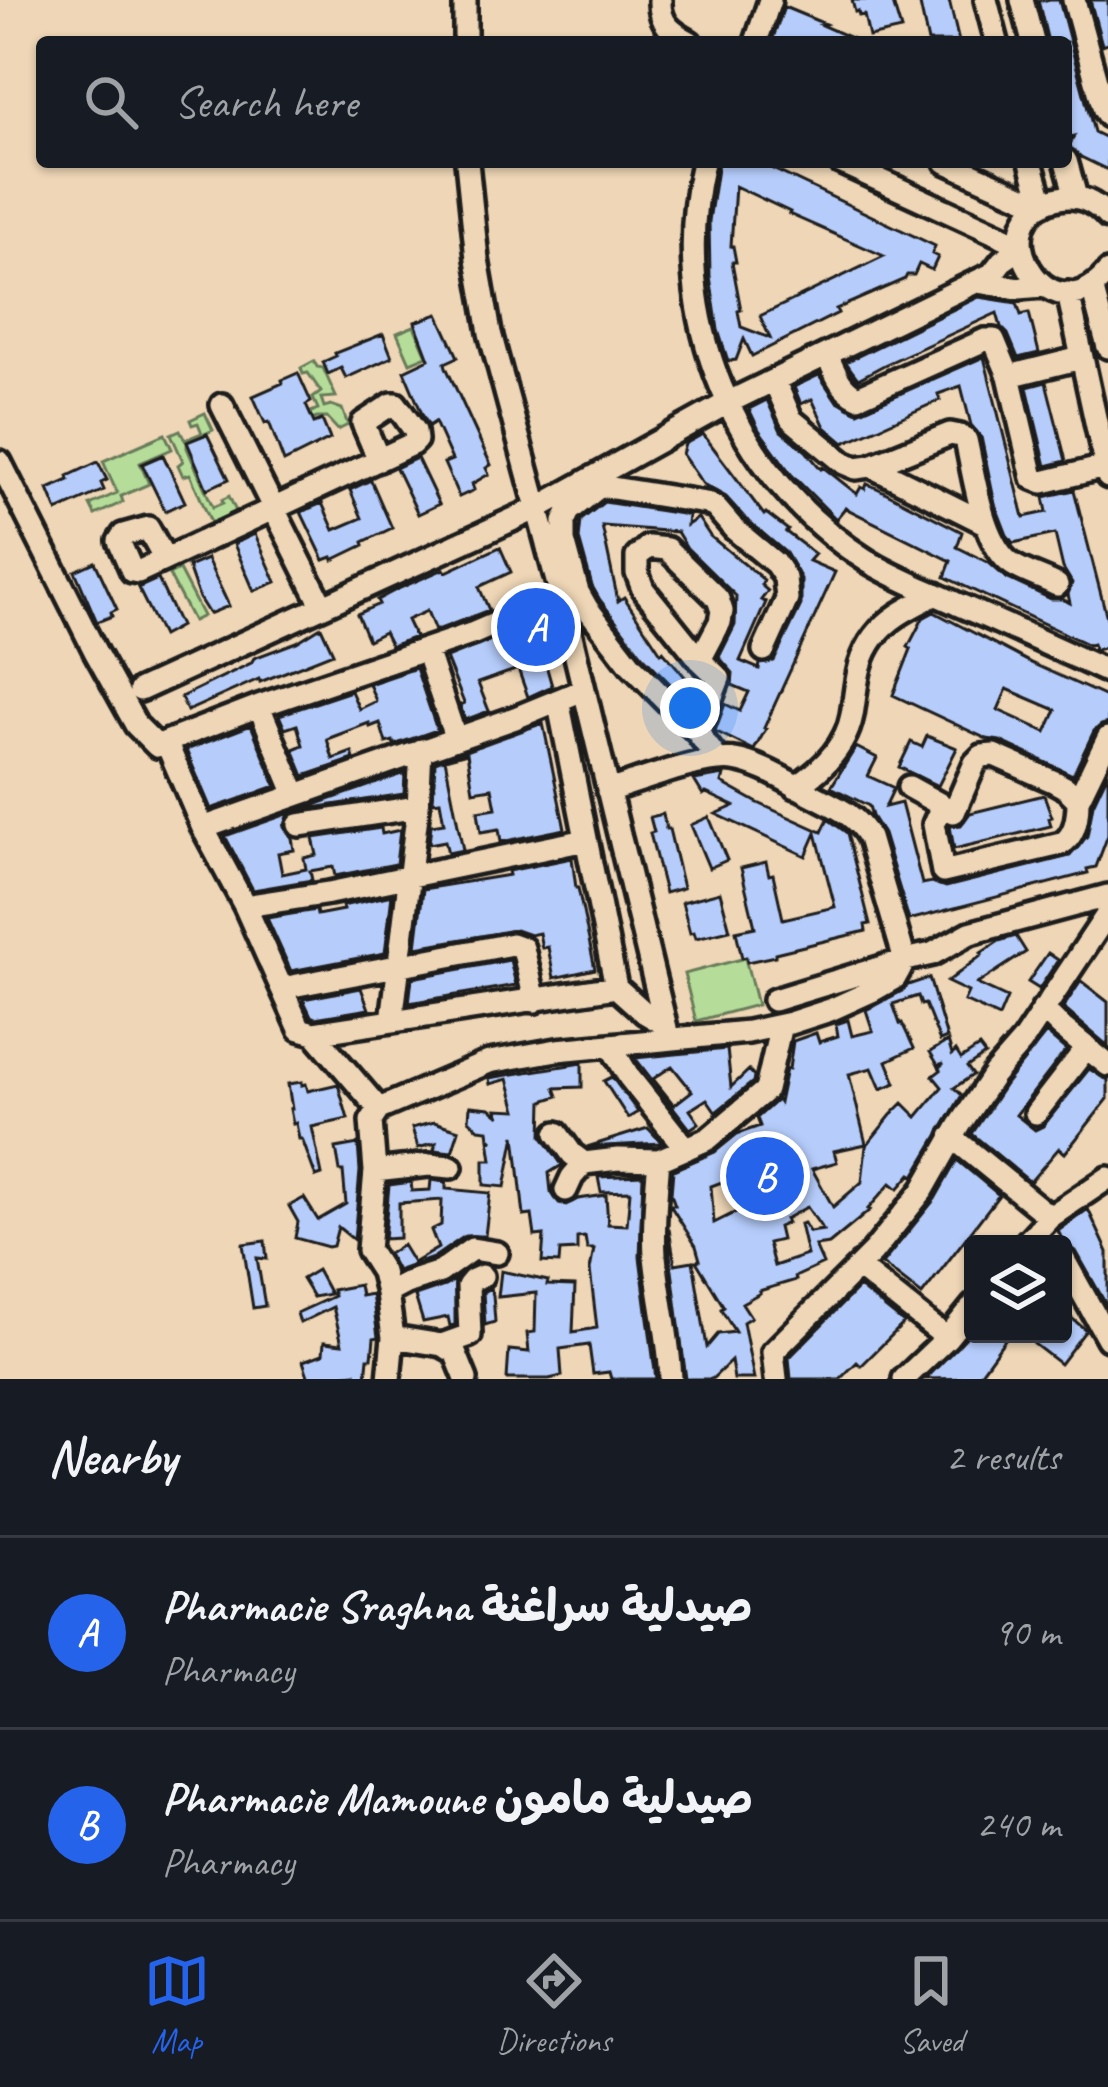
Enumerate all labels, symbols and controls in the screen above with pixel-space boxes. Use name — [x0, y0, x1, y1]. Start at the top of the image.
search box — [36, 36, 1072, 168]
icon: search — [78, 69, 144, 135]
text: Search here — [174, 74, 357, 131]
pin: A — [497, 582, 575, 672]
your location — [660, 678, 720, 738]
pin: B — [726, 1131, 804, 1221]
map controls — [964, 1235, 1072, 1343]
button: layers — [964, 1235, 1072, 1343]
text: Nearby — [48, 1425, 176, 1489]
text: 2 results — [946, 1433, 1060, 1482]
text: Pharmacie Sraghna صيدلية سراغنة — [162, 1578, 753, 1635]
text: A — [77, 1608, 97, 1657]
text: 90 m — [994, 1608, 1060, 1657]
text: Pharmacy — [162, 1646, 294, 1695]
text: Pharmacie Mamoune صيدلية مامون — [162, 1770, 753, 1827]
text: B — [77, 1800, 97, 1849]
text: 240 m — [976, 1800, 1060, 1849]
text: Pharmacy — [162, 1838, 294, 1887]
tab: Map — [144, 1948, 210, 2062]
tab: Directions — [497, 1948, 611, 2062]
tab: Saved — [898, 1948, 964, 2062]

